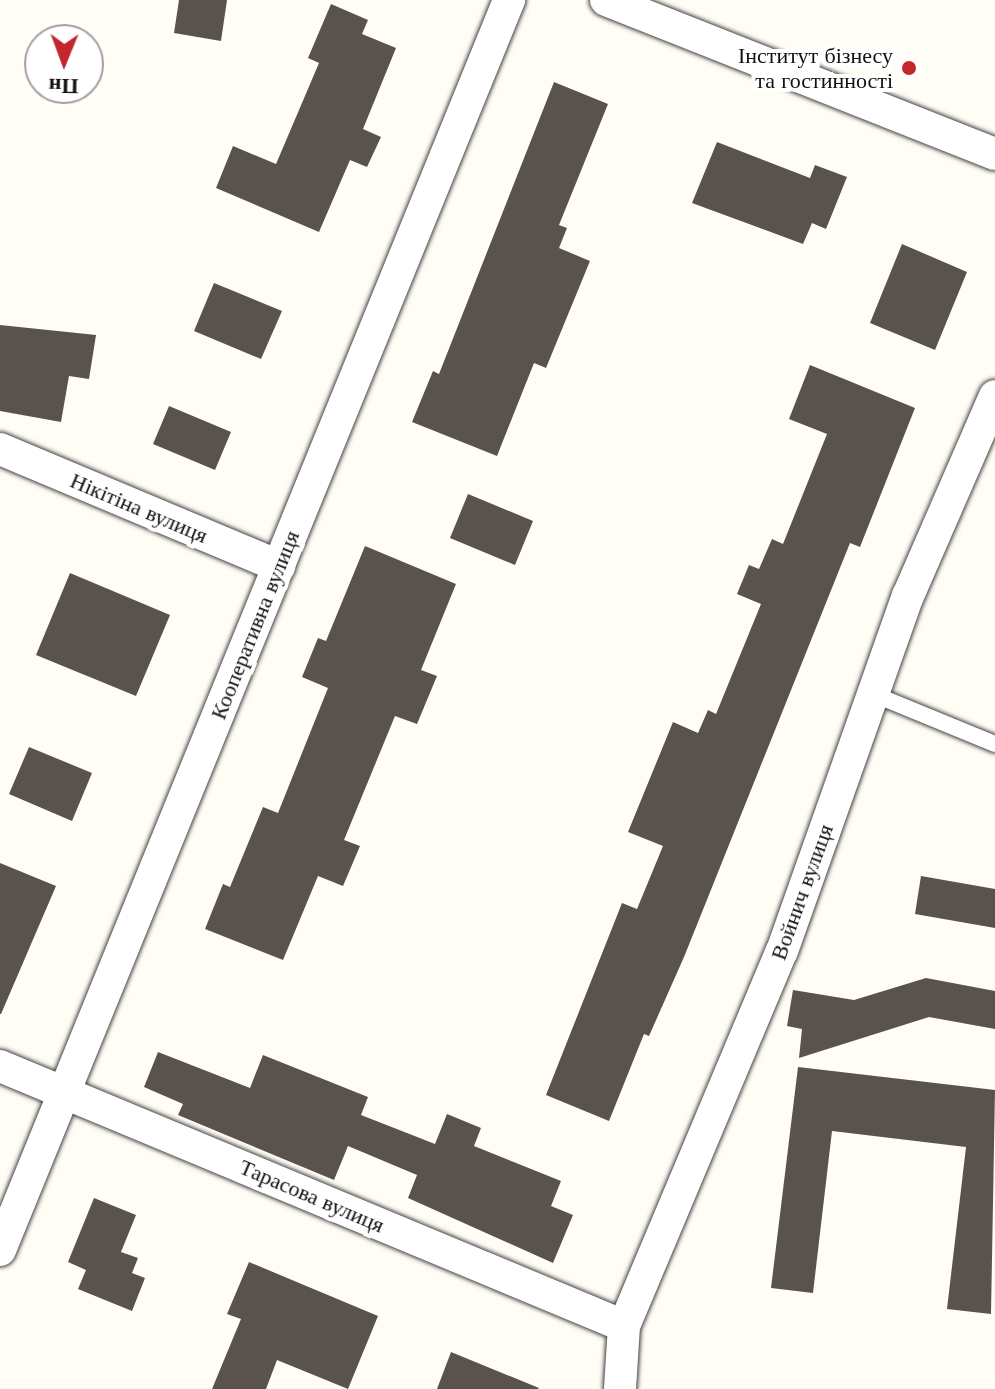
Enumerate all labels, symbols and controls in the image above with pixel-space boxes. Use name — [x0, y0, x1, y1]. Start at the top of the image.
north arrow — [24, 24, 104, 104]
place label: Інститут бізнесу та гостинності — [738, 42, 893, 94]
marker: Інститут бізнесу та гостинності — [900, 59, 918, 77]
text: Пн — [48, 73, 79, 100]
street label: Нікітіна вулиця — [66, 467, 212, 549]
street label: Кооперативна вулиця — [205, 527, 305, 723]
street label: Войнич вулиця — [765, 820, 839, 964]
street label: Тарасова вулиця — [236, 1154, 388, 1238]

